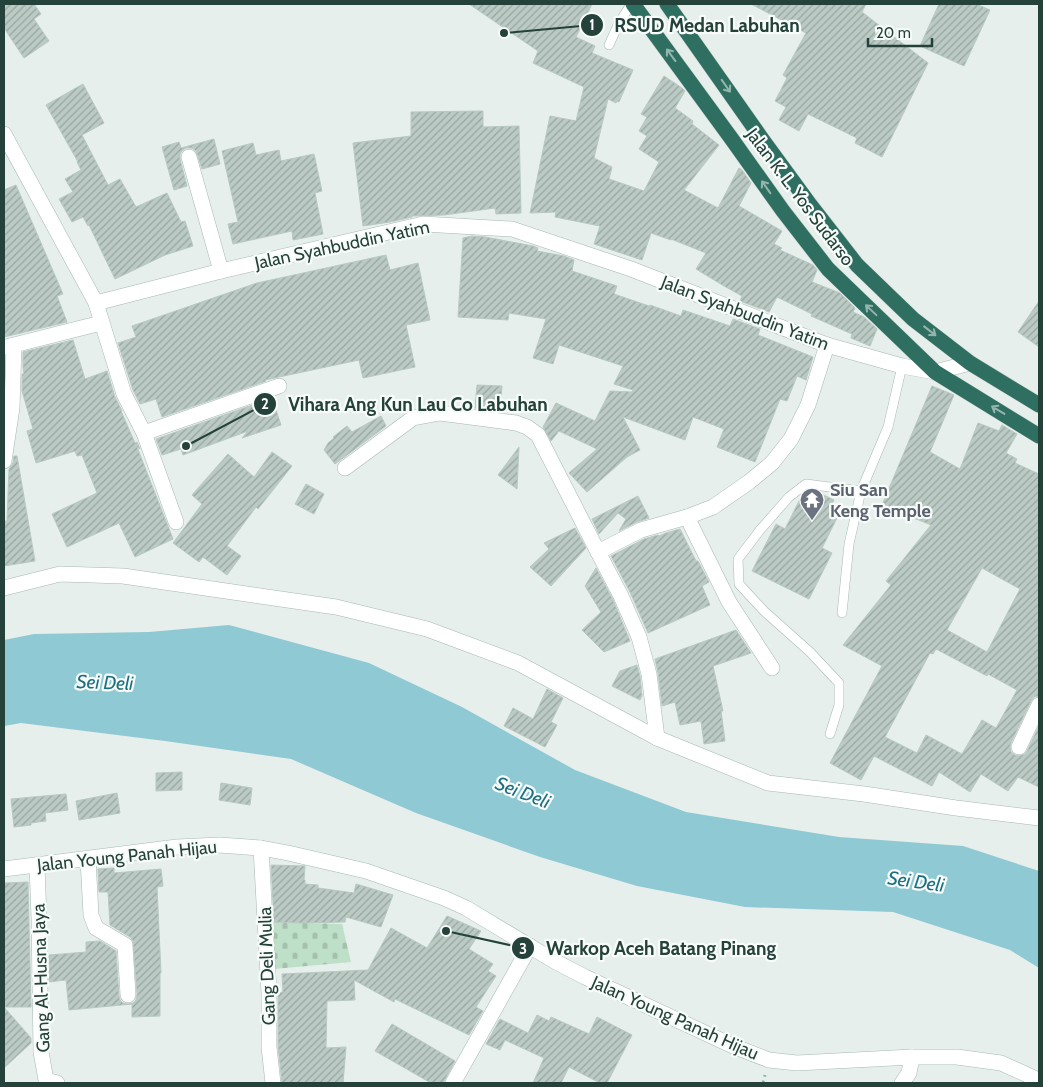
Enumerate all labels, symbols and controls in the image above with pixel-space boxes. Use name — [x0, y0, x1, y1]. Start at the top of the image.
callout: RSUD Medan Labuhan — [579, 8, 810, 42]
text: RSUD Medan Labuhan — [614, 14, 800, 37]
scale bar — [868, 15, 932, 47]
text: 1 — [589, 16, 595, 34]
text: 20 m — [876, 24, 911, 42]
one-way arrow — [665, 49, 676, 62]
one-way arrow — [721, 79, 731, 93]
street label: Jalan K. L. Yos Sudarso — [741, 123, 859, 270]
one-way arrow — [761, 180, 771, 194]
street label: Jalan Syahbuddin Yatim — [252, 216, 431, 274]
street label: Jalan Syahbuddin Yatim — [657, 270, 832, 355]
one-way arrow — [865, 304, 877, 316]
one-way arrow — [923, 326, 936, 337]
callout: Vihara Ang Kun Lau Co Labuhan — [253, 387, 558, 421]
text: Vihara Ang Kun Lau Co Labuhan — [288, 393, 548, 416]
text: 2 — [261, 395, 269, 413]
one-way arrow — [991, 405, 1005, 415]
place label: Siu San Keng Temple — [830, 479, 931, 522]
temple icon: Siu San Keng Temple — [799, 487, 825, 521]
water label: Sei Deli — [76, 670, 135, 695]
water label: Sei Deli — [492, 772, 554, 814]
street label: Jalan Young Panah Hijau — [35, 836, 218, 876]
water label: Sei Deli — [886, 866, 947, 897]
street label: Gang Al-Husna Jaya — [27, 903, 55, 1053]
street label: Gang Deli Mulia — [254, 906, 280, 1026]
callout: Warkop Aceh Batang Pinang — [511, 931, 786, 965]
text: Warkop Aceh Batang Pinang — [546, 937, 777, 960]
text: 3 — [519, 940, 527, 958]
street label: Jalan Young Panah Hijau — [587, 971, 762, 1065]

